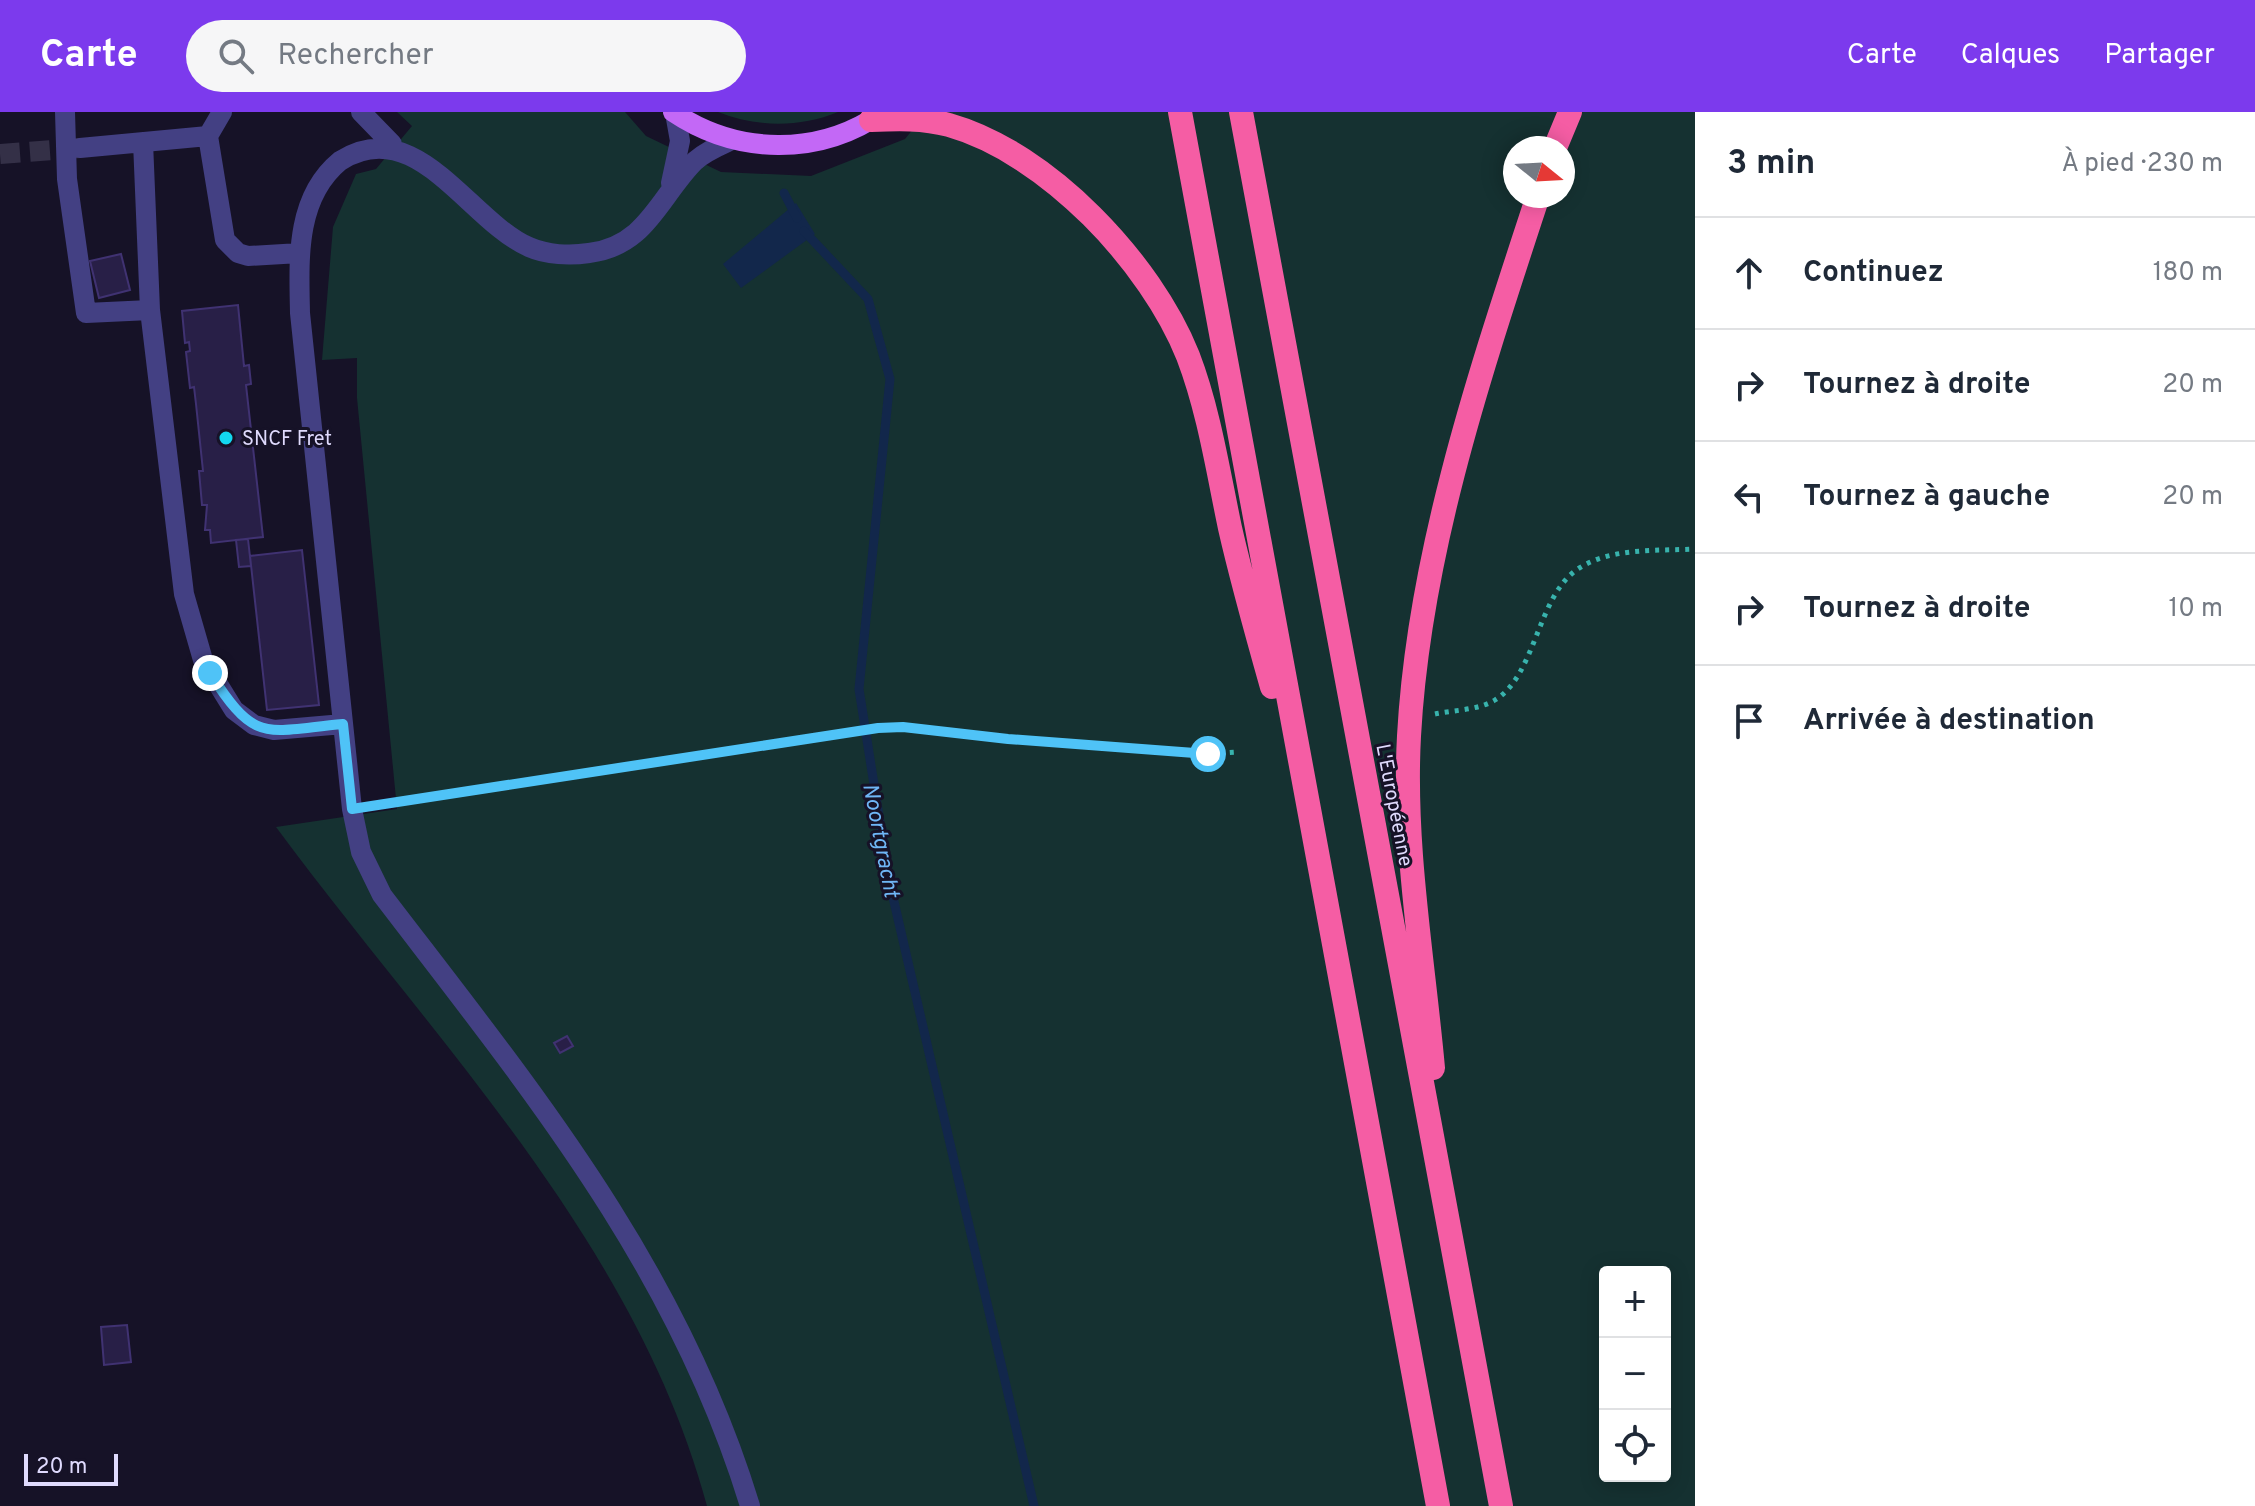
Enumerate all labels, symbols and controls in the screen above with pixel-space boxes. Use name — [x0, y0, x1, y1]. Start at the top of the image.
search box — [186, 20, 746, 92]
text: Carte — [40, 32, 138, 81]
icon: search — [214, 34, 258, 78]
text: Rechercher — [278, 38, 434, 75]
text: Carte — [1847, 38, 1917, 74]
text: Calques — [1961, 38, 2060, 74]
text: Partager — [2104, 38, 2215, 74]
north arrow — [1503, 136, 1575, 208]
text: 3 min — [1727, 143, 1815, 186]
text: À pied · 230 m — [2062, 148, 2223, 181]
icon: ahead — [1727, 251, 1771, 295]
text: Continuez — [1803, 255, 1944, 292]
text: 180 m — [2153, 257, 2223, 290]
icon: right — [1727, 363, 1771, 407]
text: Tournez à droite — [1803, 367, 2031, 404]
text: 20 m — [2162, 369, 2223, 402]
place label: SNCF Fret — [242, 427, 332, 453]
marker: SNCF Fret — [217, 429, 235, 447]
icon: left — [1727, 475, 1771, 519]
text: Tournez à gauche — [1803, 479, 2050, 516]
text: 20 m — [2162, 481, 2223, 514]
icon: right — [1727, 587, 1771, 631]
text: Tournez à droite — [1803, 591, 2031, 628]
text: 10 m — [2168, 593, 2223, 626]
route end — [192, 655, 228, 691]
icon: arrive — [1727, 699, 1771, 743]
text: Arrivée à destination — [1803, 703, 2095, 740]
route start — [1190, 736, 1226, 772]
street label: L'Européenne — [1368, 742, 1418, 869]
water label: Noortgracht — [855, 781, 904, 901]
map controls — [1599, 1266, 1671, 1482]
button: + — [1599, 1266, 1671, 1338]
button: − — [1599, 1338, 1671, 1410]
button: locate — [1599, 1410, 1671, 1482]
scale bar — [24, 1450, 118, 1486]
text: 20 m — [36, 1454, 87, 1481]

